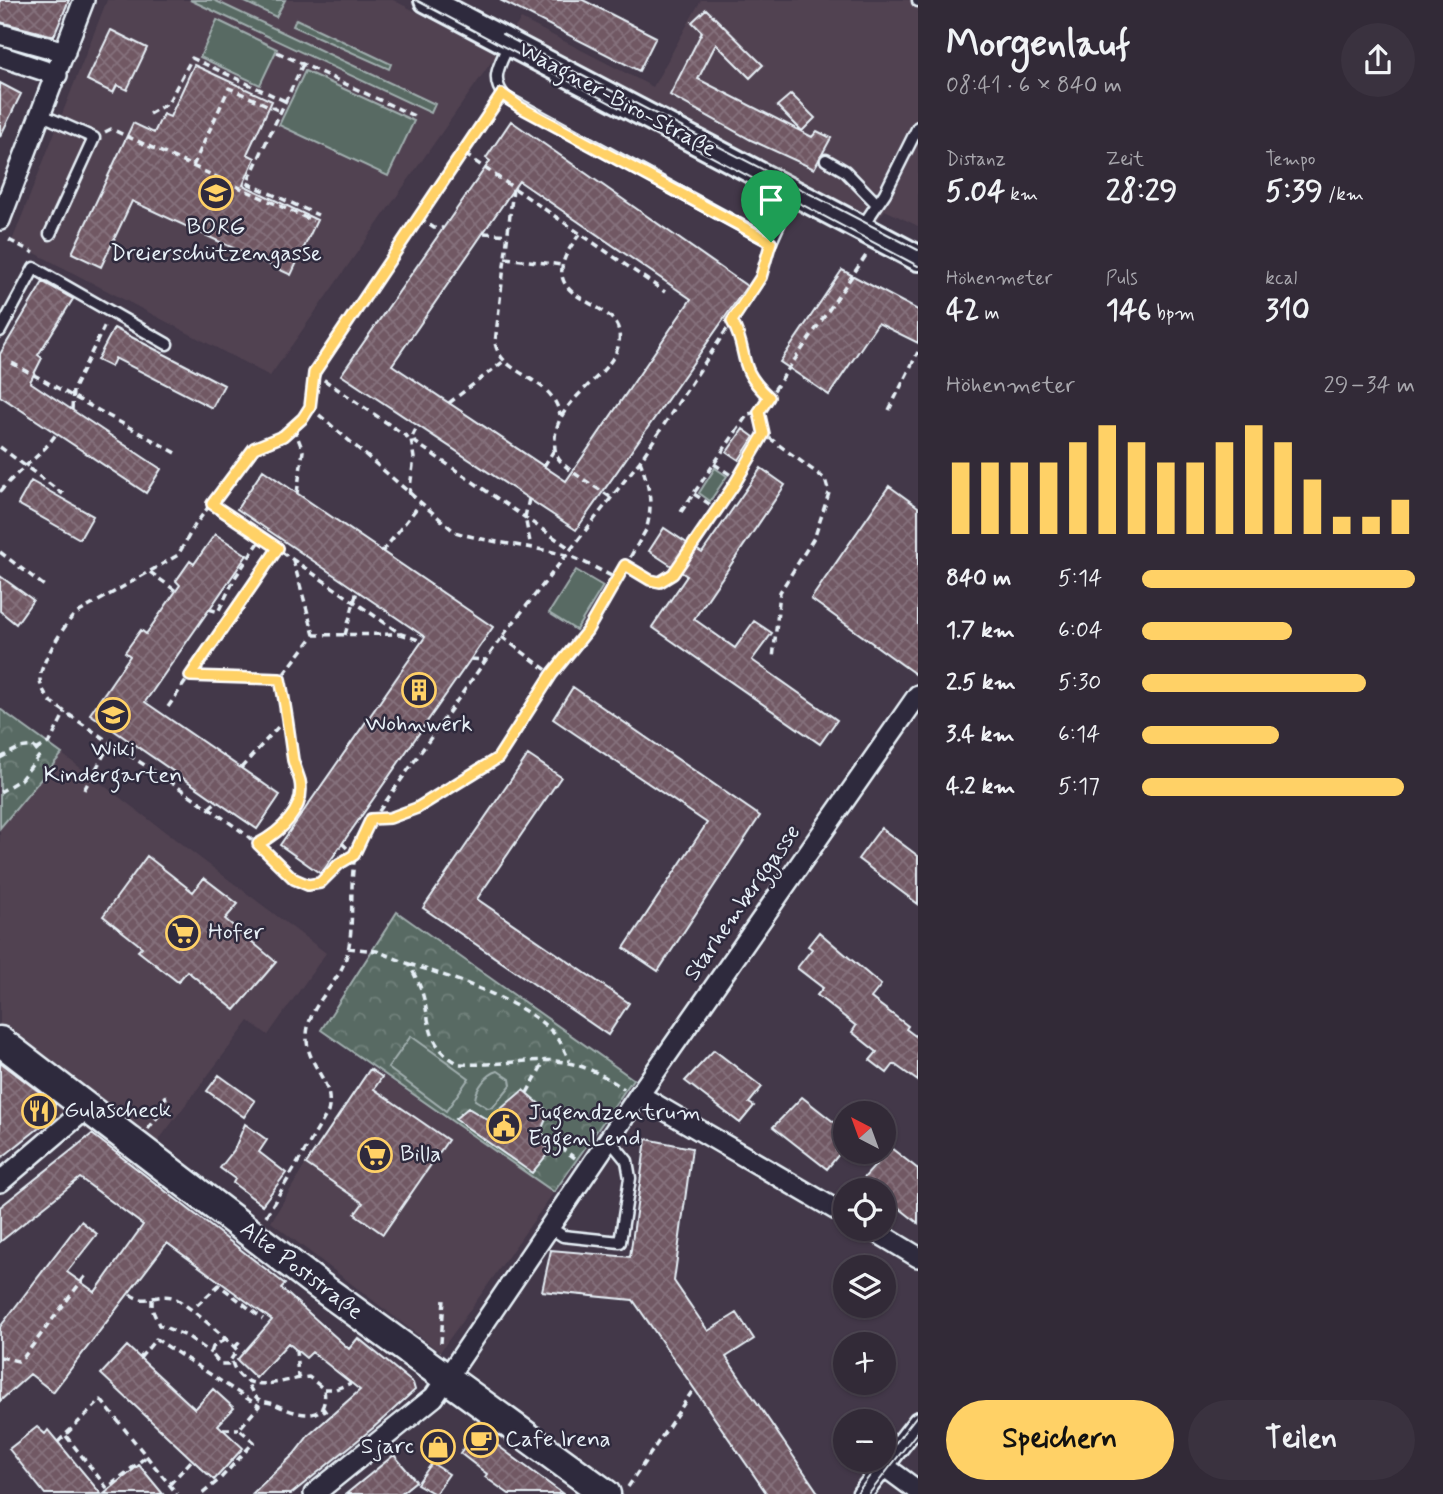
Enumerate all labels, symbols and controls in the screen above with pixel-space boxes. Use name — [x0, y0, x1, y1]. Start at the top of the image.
text: Morgenlauf — [946, 20, 1130, 69]
button: share — [1341, 23, 1415, 97]
street label: Waagner-Biro-Straße — [512, 35, 721, 167]
text: 08:41 · 6 × 840 m — [946, 71, 1122, 101]
text: Distanz — [946, 147, 1006, 172]
text: Zeit — [1106, 147, 1144, 172]
text: Tempo — [1265, 147, 1316, 172]
pin — [741, 170, 801, 242]
text: 5.04 — [946, 172, 1005, 211]
text: 28:29 — [1106, 172, 1177, 211]
text: 5:39 — [1265, 172, 1323, 211]
school or university icon: BORG Dreierschützengasse — [197, 174, 235, 212]
icon: arrive — [752, 181, 790, 219]
text: km — [1005, 182, 1038, 207]
text: /km — [1323, 182, 1364, 207]
place label: BORG Dreierschützengasse — [110, 213, 322, 269]
text: Höhenmeter — [946, 266, 1052, 291]
text: Puls — [1106, 266, 1138, 291]
text: kcal — [1265, 266, 1297, 291]
text: 42 — [946, 291, 979, 330]
text: 146 — [1106, 291, 1151, 330]
text: 310 — [1265, 291, 1310, 330]
text: m — [979, 301, 1000, 326]
text: bpm — [1151, 301, 1195, 326]
text: Höhenmeter — [946, 371, 1075, 401]
text: 29–34 m — [1323, 371, 1415, 401]
text: 840 m — [946, 564, 1011, 594]
text: 5:14 — [1058, 564, 1102, 594]
text: 1.7 km — [946, 616, 1015, 646]
text: 6:04 — [1058, 616, 1103, 646]
text: 2.5 km — [946, 668, 1016, 698]
text: 5:30 — [1058, 668, 1102, 698]
building icon: Wohnwerk — [400, 671, 438, 709]
school or university icon: Wiki Kindergarten — [94, 696, 132, 734]
place label: Wohnwerk — [365, 710, 473, 740]
text: 3.4 km — [946, 720, 1014, 750]
text: 6:14 — [1058, 720, 1100, 750]
place label: Wiki Kindergarten — [43, 735, 183, 793]
text: 4.2 km — [946, 772, 1015, 802]
text: 5:17 — [1058, 772, 1100, 802]
street label: Starhemberggasse — [678, 819, 810, 988]
supermarket icon: Hofer — [164, 914, 202, 952]
place label: Hofer — [208, 918, 264, 948]
restaurant icon: Gulascheck — [20, 1092, 58, 1130]
place label: Gulascheck — [64, 1096, 172, 1126]
place label: Jugendzentrum EggenLend — [528, 1098, 701, 1156]
north arrow — [833, 1101, 896, 1164]
map controls — [833, 1101, 896, 1472]
public building icon: Jugendzentrum EggenLend — [485, 1107, 523, 1145]
supermarket icon: Billa — [356, 1136, 394, 1174]
place label: Billa — [400, 1140, 441, 1170]
button: locate — [833, 1178, 896, 1241]
street label: Alte Poststraße — [233, 1215, 369, 1327]
button: layers — [833, 1255, 896, 1318]
button: + — [833, 1332, 896, 1395]
button: Speichern — [946, 1400, 1174, 1480]
button: Teilen — [1188, 1400, 1415, 1480]
button: − — [833, 1409, 896, 1472]
cafe icon: Cafe Irena — [462, 1421, 500, 1459]
place label: Cafe Irena — [505, 1425, 611, 1455]
shop icon: Sjarc — [419, 1428, 457, 1466]
place label: Sjarc — [361, 1432, 414, 1462]

